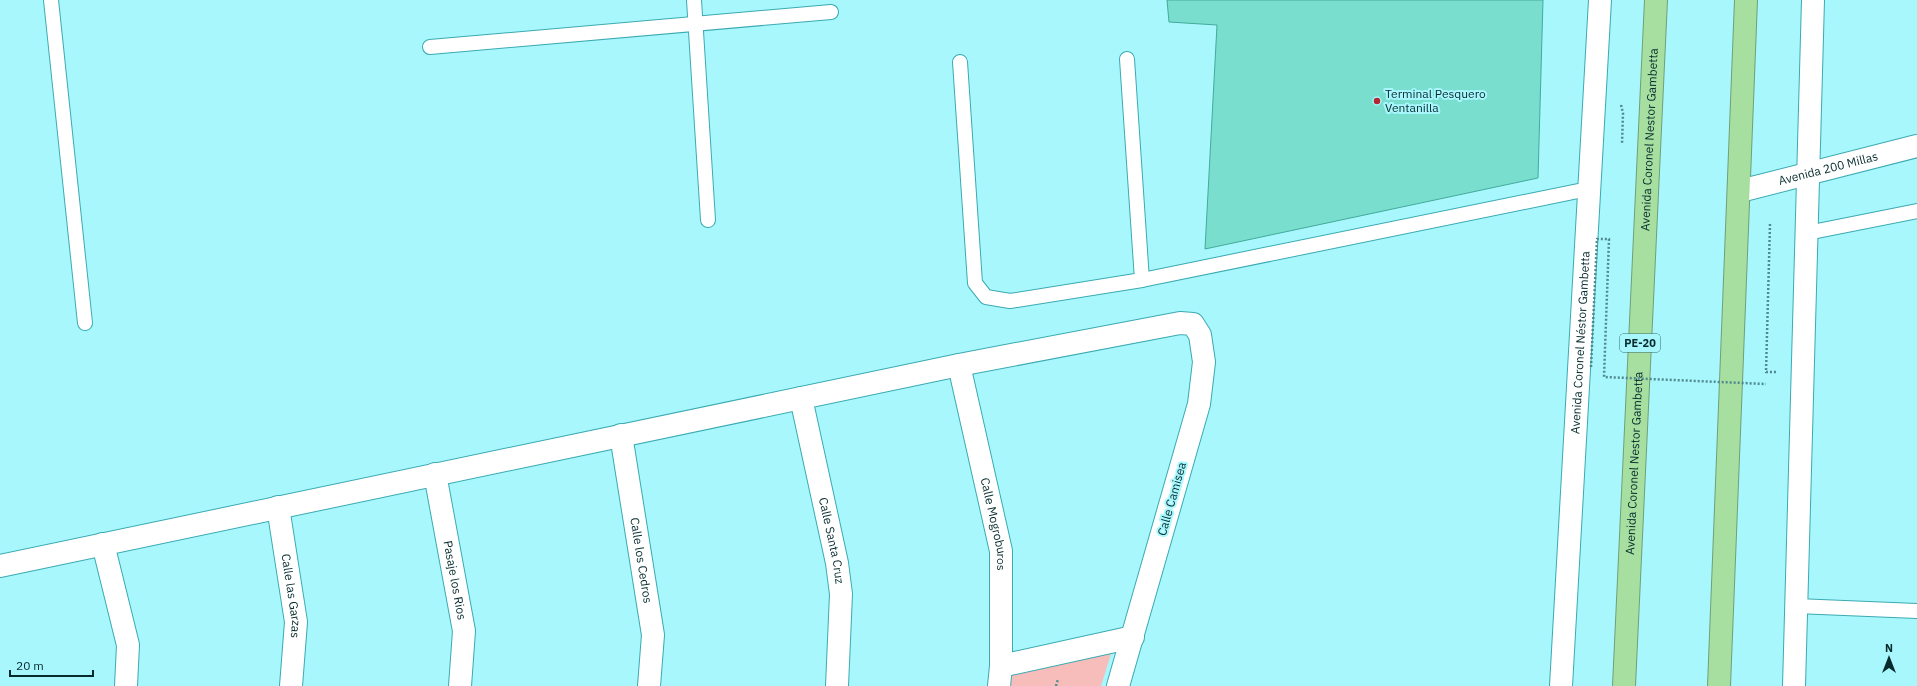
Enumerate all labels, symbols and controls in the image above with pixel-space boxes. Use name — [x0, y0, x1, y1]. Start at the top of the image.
street label: Avenida Coronel Nestor Gambetta — [1637, 47, 1661, 231]
place label: Terminal Pesquero Ventanilla — [1385, 86, 1486, 115]
marker: Terminal Pesquero Ventanilla — [1372, 96, 1382, 106]
street label: Avenida 200 Millas — [1777, 148, 1879, 188]
street label: Avenida Coronel Néstor Gambetta — [1567, 250, 1593, 434]
road number: PE-20 — [1620, 334, 1660, 352]
street label: Avenida Coronel Nestor Gambetta — [1622, 371, 1646, 555]
street label: Calle Camisea — [1154, 460, 1189, 537]
street label: Calle Mogroburos — [978, 476, 1009, 571]
street label: Calle Santa Cruz — [816, 496, 848, 585]
street label: Calle los Cedros — [627, 516, 656, 604]
street label: Pasaje los Rios — [440, 539, 470, 621]
street label: Calle las Garzas — [278, 553, 304, 639]
north arrow — [1869, 638, 1909, 678]
text: N — [1885, 641, 1893, 655]
scale bar — [10, 652, 93, 678]
text: 20 m — [16, 658, 44, 673]

